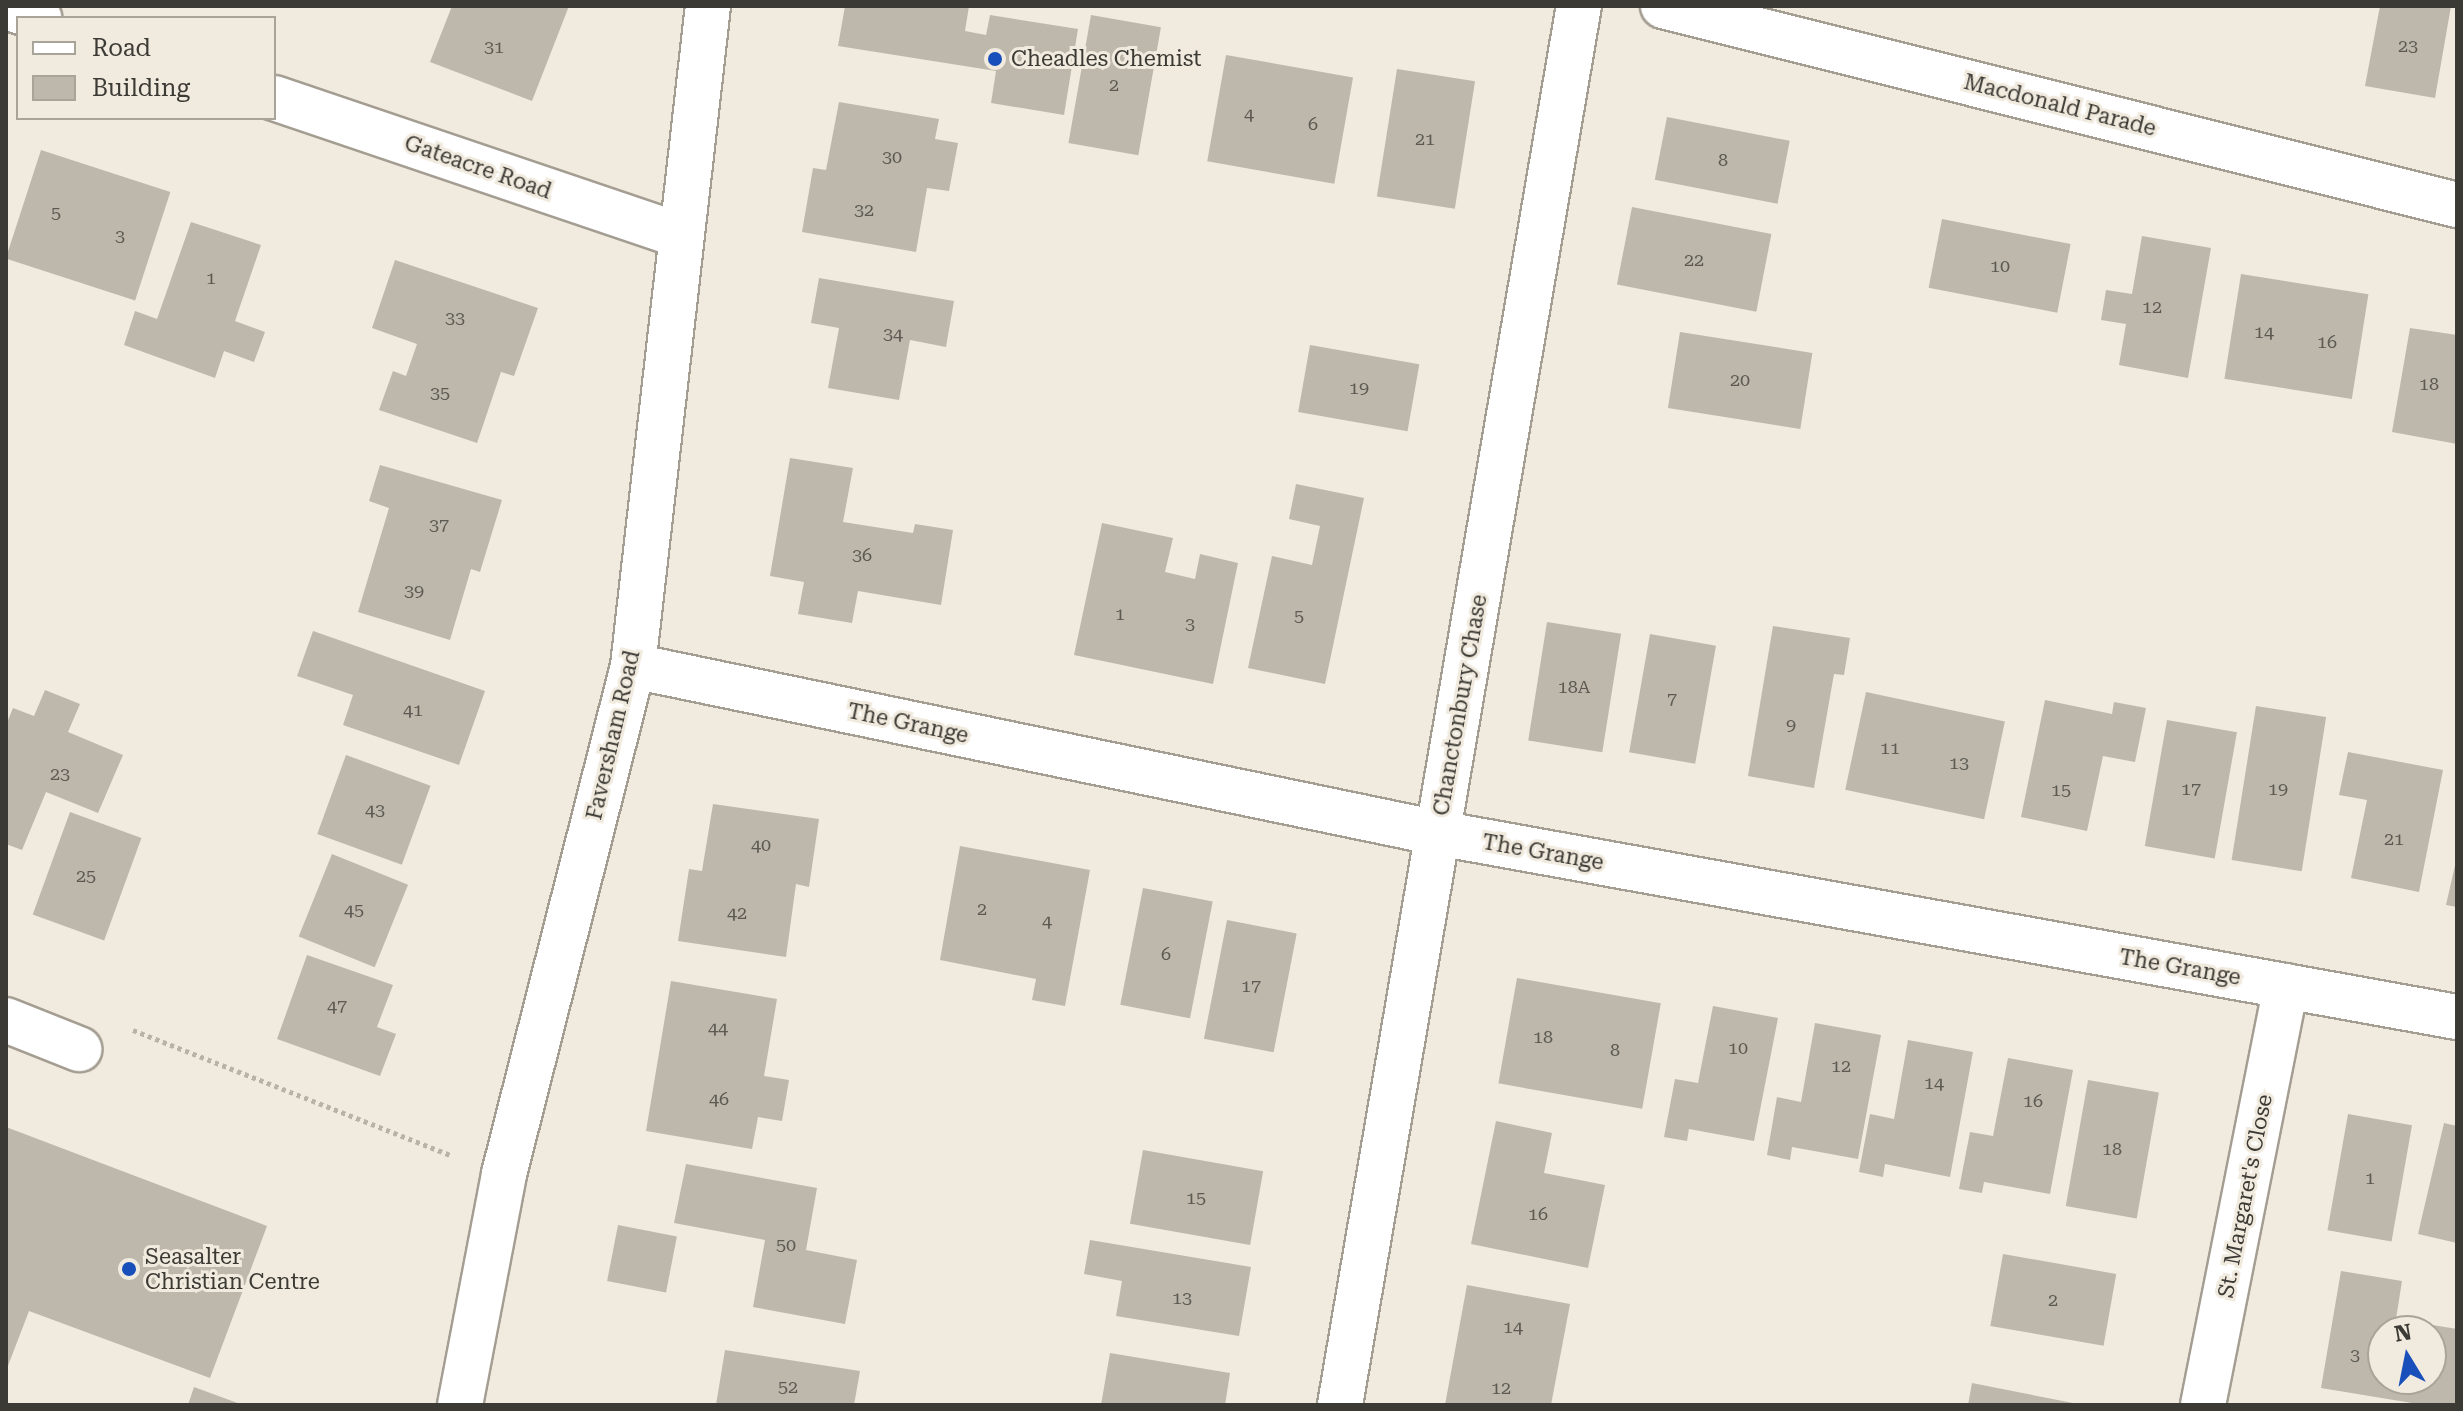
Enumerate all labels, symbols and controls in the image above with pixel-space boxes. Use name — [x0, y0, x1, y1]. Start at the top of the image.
legend — [16, 16, 276, 120]
text: Road — [92, 34, 151, 62]
house number: 23 — [2398, 35, 2418, 57]
house number: 31 — [484, 36, 504, 58]
place label: Cheadles Chemist — [1011, 46, 1202, 72]
marker: Cheadles Chemist — [986, 50, 1004, 68]
street label: Macdonald Parade — [1961, 68, 2159, 142]
text: Building — [92, 74, 190, 102]
house number: 2 — [1109, 74, 1119, 96]
house number: 4 — [1244, 103, 1254, 125]
house number: 6 — [1308, 113, 1318, 135]
house number: 21 — [1415, 128, 1435, 150]
street label: Gateacre Road — [401, 130, 555, 204]
house number: 30 — [882, 146, 902, 168]
house number: 8 — [1718, 149, 1728, 171]
house number: 32 — [854, 199, 874, 221]
house number: 5 — [51, 202, 61, 224]
house number: 3 — [115, 225, 125, 247]
house number: 22 — [1684, 249, 1704, 271]
house number: 10 — [1990, 255, 2010, 277]
house number: 1 — [206, 267, 216, 289]
house number: 12 — [2142, 296, 2162, 318]
house number: 33 — [445, 307, 465, 329]
house number: 14 — [2254, 321, 2274, 343]
house number: 34 — [883, 323, 903, 345]
house number: 16 — [2317, 331, 2337, 353]
house number: 20 — [1730, 369, 1750, 391]
house number: 18 — [2419, 373, 2439, 395]
house number: 19 — [1349, 377, 1369, 399]
house number: 35 — [430, 382, 450, 404]
house number: 37 — [429, 514, 449, 536]
house number: 36 — [852, 544, 872, 566]
house number: 39 — [404, 580, 424, 602]
street label: Chanctonbury Chase — [1428, 592, 1492, 818]
house number: 1 — [1115, 603, 1125, 625]
house number: 5 — [1294, 605, 1304, 627]
house number: 3 — [1185, 613, 1195, 635]
street label: Faversham Road — [581, 648, 645, 822]
house number: 18A — [1558, 676, 1590, 698]
house number: 7 — [1667, 688, 1677, 710]
street label: The Grange — [845, 697, 971, 749]
house number: 41 — [403, 699, 423, 721]
house number: 9 — [1786, 714, 1796, 736]
house number: 11 — [1880, 737, 1900, 759]
house number: 13 — [1949, 752, 1969, 774]
house number: 23 — [50, 763, 70, 785]
house number: 17 — [2181, 778, 2201, 800]
house number: 19 — [2268, 778, 2288, 800]
house number: 15 — [2051, 779, 2071, 801]
house number: 43 — [365, 799, 385, 821]
street label: The Grange — [1480, 828, 1606, 876]
house number: 21 — [2384, 828, 2404, 850]
house number: 40 — [751, 834, 771, 856]
house number: 25 — [76, 865, 96, 887]
house number: 2 — [977, 898, 987, 920]
house number: 45 — [344, 899, 364, 921]
house number: 42 — [727, 902, 747, 924]
house number: 4 — [1042, 910, 1052, 932]
house number: 6 — [1161, 943, 1171, 965]
street label: The Grange — [2117, 943, 2243, 991]
house number: 17 — [1241, 975, 1261, 997]
house number: 47 — [327, 995, 347, 1017]
house number: 44 — [708, 1017, 728, 1039]
house number: 18 — [1533, 1026, 1553, 1048]
house number: 10 — [1728, 1037, 1748, 1059]
house number: 8 — [1610, 1039, 1620, 1061]
house number: 12 — [1831, 1055, 1851, 1077]
house number: 14 — [1924, 1072, 1944, 1094]
house number: 46 — [709, 1088, 729, 1110]
house number: 16 — [2023, 1090, 2043, 1112]
street label: St. Margaret's Close — [2212, 1092, 2278, 1300]
house number: 18 — [2102, 1138, 2122, 1160]
house number: 1 — [2365, 1167, 2375, 1189]
house number: 15 — [1186, 1187, 1206, 1209]
house number: 16 — [1528, 1203, 1548, 1225]
house number: 50 — [776, 1234, 796, 1256]
place label: Seasalter Christian Centre — [145, 1243, 320, 1294]
marker: Seasalter Christian Centre — [120, 1260, 138, 1278]
house number: 13 — [1172, 1287, 1192, 1309]
house number: 2 — [2048, 1289, 2058, 1311]
north arrow — [2367, 1315, 2447, 1395]
house number: 14 — [1503, 1316, 1523, 1338]
text: N — [2393, 1319, 2414, 1347]
house number: 3 — [2350, 1344, 2360, 1366]
house number: 52 — [778, 1376, 798, 1398]
house number: 12 — [1491, 1377, 1511, 1399]

